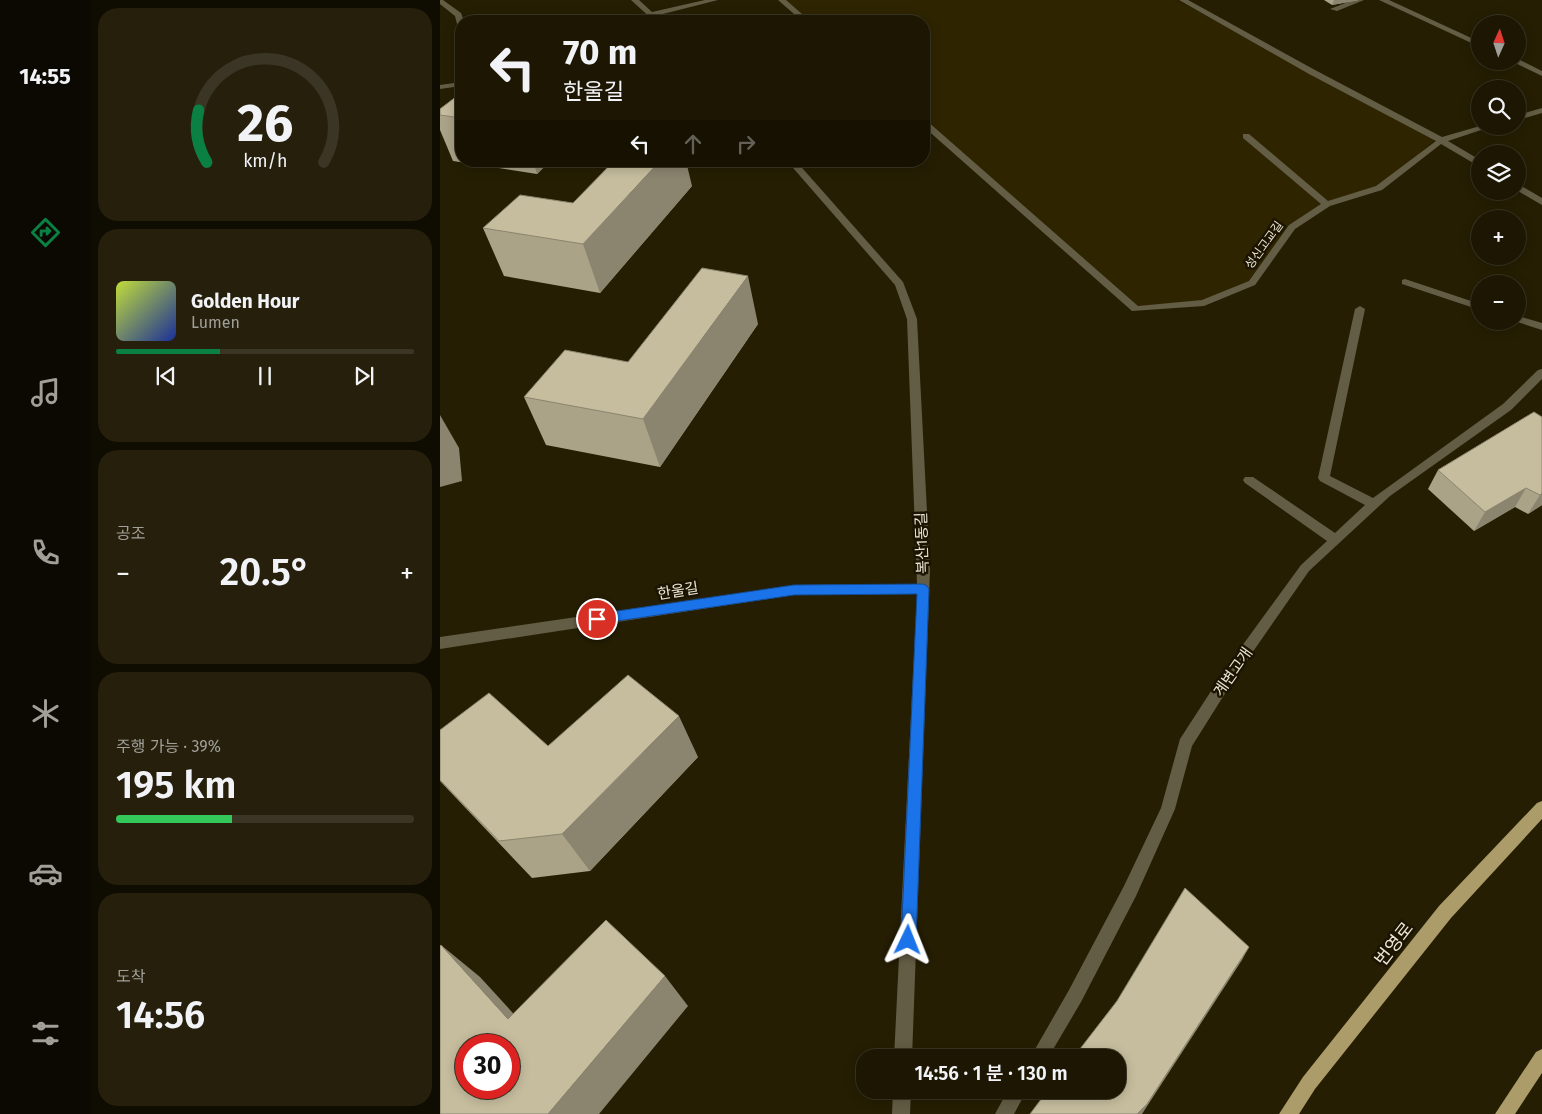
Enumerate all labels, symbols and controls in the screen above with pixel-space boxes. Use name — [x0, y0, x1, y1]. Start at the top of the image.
north arrow — [1471, 15, 1526, 70]
map controls — [1471, 15, 1526, 330]
text: 70 m — [563, 31, 637, 73]
icon: left — [480, 35, 545, 100]
text: 14:55 — [19, 63, 71, 90]
text: 한울길 — [563, 78, 624, 105]
button: search — [1471, 80, 1526, 135]
text: 26 — [237, 92, 293, 155]
icon: left — [626, 130, 654, 158]
icon: ahead — [679, 130, 707, 158]
icon: right — [732, 130, 760, 158]
button: layers — [1471, 145, 1526, 200]
text: km/h — [243, 150, 287, 172]
button: + — [1471, 210, 1526, 265]
icon: directions — [28, 215, 63, 250]
street label: 성신고교길 — [1242, 219, 1286, 271]
button: − — [1471, 275, 1526, 330]
text: Golden Hour — [191, 290, 300, 313]
text: Lumen — [191, 313, 240, 332]
icon: previous — [152, 362, 180, 390]
icon: pause — [251, 362, 279, 390]
icon: next — [350, 362, 378, 390]
icon: music — [28, 375, 63, 410]
street label: 복산1동길 — [912, 512, 932, 574]
text: 공조 — [116, 524, 145, 543]
icon: phone — [28, 535, 63, 570]
text: 20.5° — [220, 549, 310, 595]
text: − — [116, 557, 130, 590]
text: + — [400, 557, 414, 590]
street label: 한울길 — [656, 579, 700, 603]
pin — [576, 598, 618, 640]
icon: arrive — [583, 605, 611, 633]
street label: 계변고개 — [1210, 644, 1256, 700]
icon: climate — [28, 696, 63, 731]
text: 주행 가능 · 39% — [116, 737, 221, 756]
text: 195 km — [116, 762, 236, 808]
icon: car — [28, 856, 63, 891]
position arrow — [881, 913, 933, 965]
street label: 번영로 — [1370, 918, 1418, 970]
text: 도착 — [116, 967, 145, 986]
text: 14:56 — [116, 992, 205, 1038]
icon: filters — [28, 1016, 63, 1051]
speed limit sign: 30 — [455, 1034, 520, 1099]
text: 14:56 · 1 분 · 130 m — [914, 1062, 1068, 1085]

